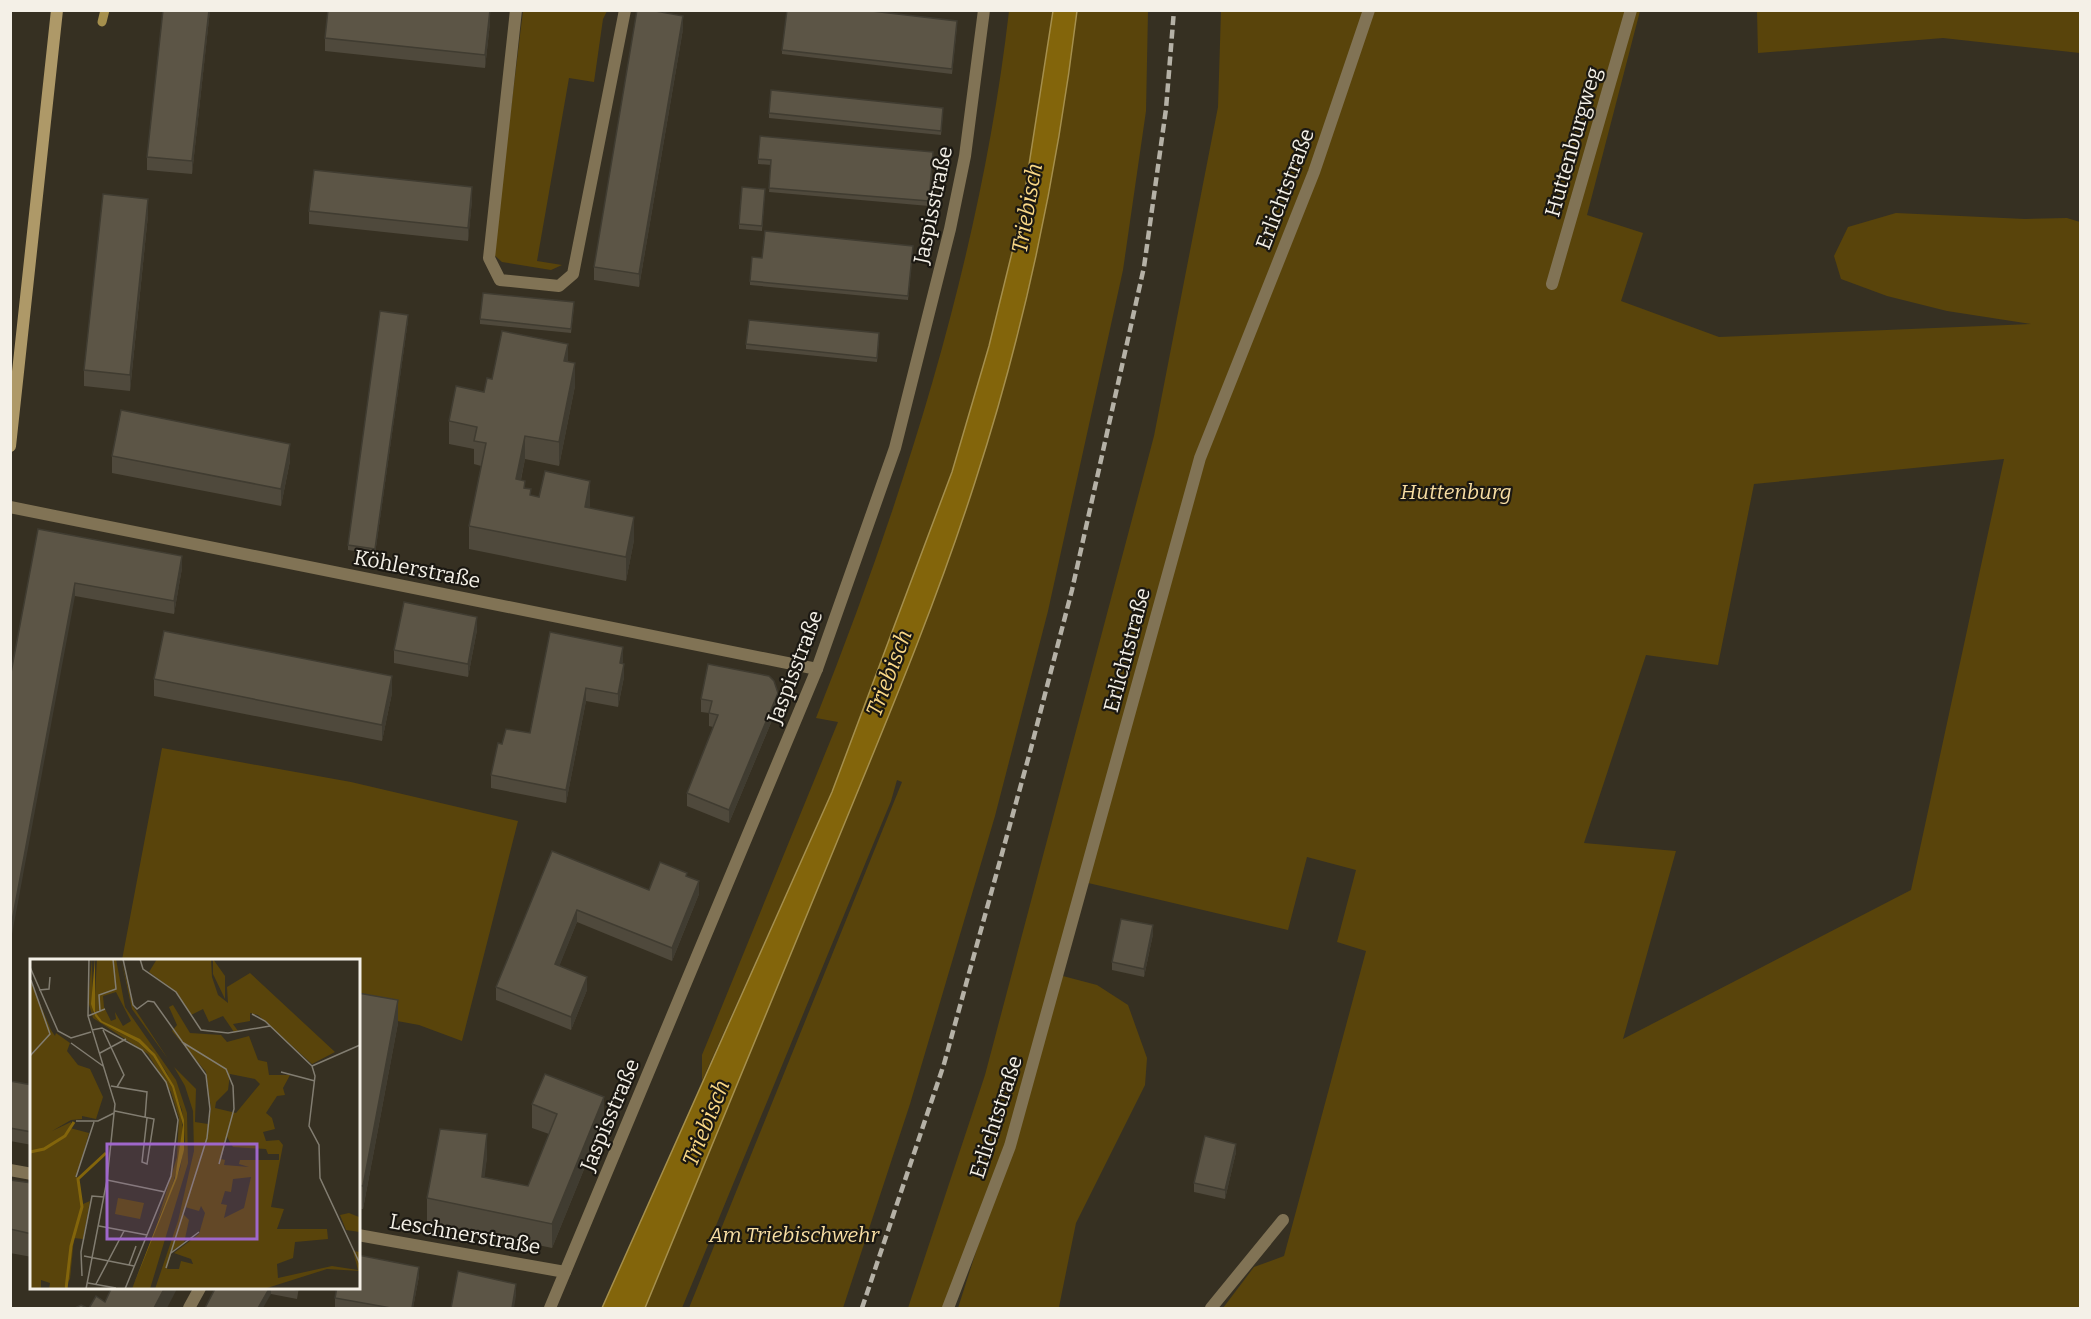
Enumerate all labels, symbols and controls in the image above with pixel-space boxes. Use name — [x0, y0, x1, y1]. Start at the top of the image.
street label: Huttenburgweg — [1539, 64, 1607, 220]
street label: Erlichtstraße — [1250, 125, 1320, 253]
street label: Jaspisstraße — [908, 144, 958, 267]
water label: Triebisch — [1006, 161, 1048, 255]
park label: Huttenburg — [1400, 479, 1512, 505]
street label: Köhlerstraße — [352, 544, 482, 594]
street label: Erlichtstraße — [1098, 585, 1156, 715]
street label: Jaspisstraße — [761, 607, 829, 728]
water label: Triebisch — [860, 626, 918, 720]
inset map — [30, 959, 360, 1289]
street label: Erlichtstraße — [964, 1052, 1028, 1182]
street label: Jaspisstraße — [574, 1055, 645, 1176]
water label: Triebisch — [676, 1076, 736, 1170]
street label: Leschnerstraße — [388, 1208, 542, 1260]
park label: Am Triebischwehr — [708, 1222, 881, 1248]

